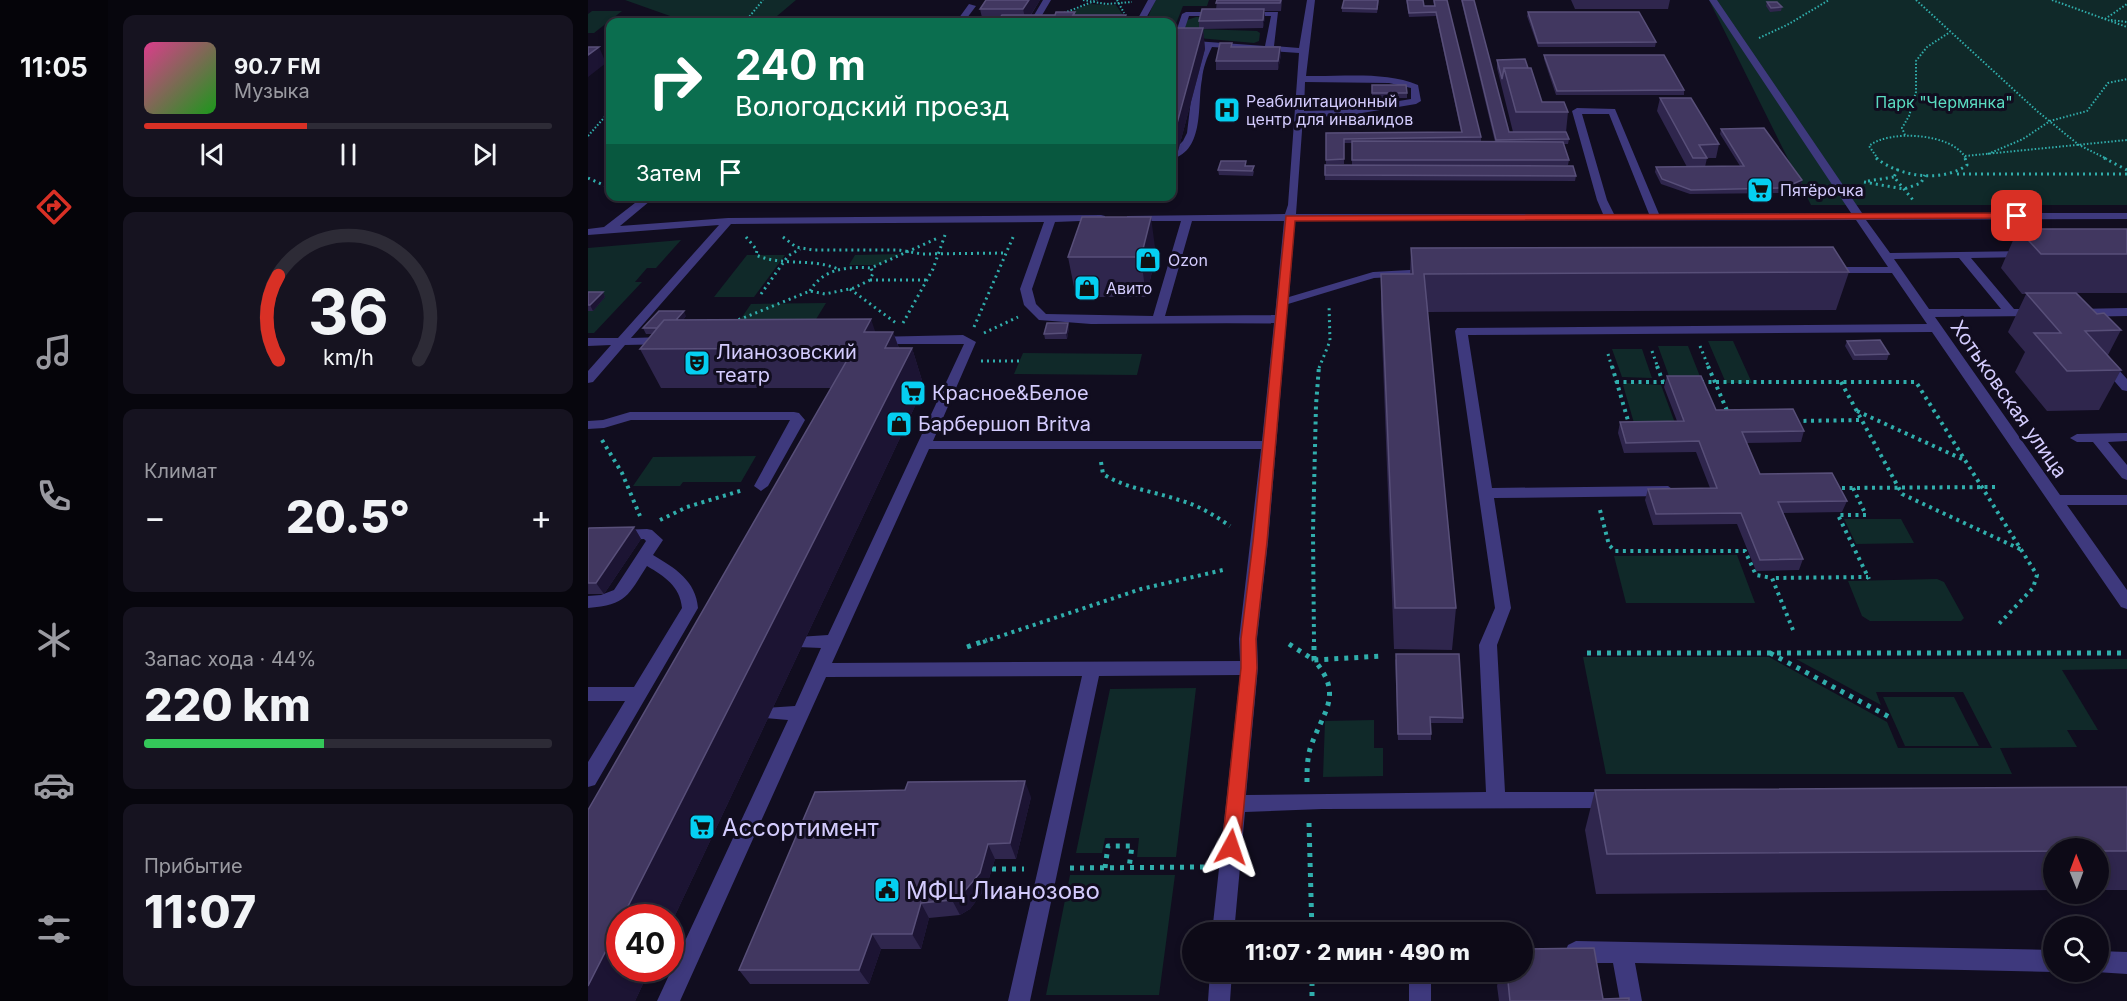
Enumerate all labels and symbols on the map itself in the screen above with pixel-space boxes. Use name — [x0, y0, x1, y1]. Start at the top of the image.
place label: Реабилитационный центр для инвалидов — [1246, 91, 1413, 129]
park label: Парк "Чермянка" — [1875, 92, 2013, 112]
hospital icon: Реабилитационный центр для инвалидов — [1212, 95, 1242, 125]
supermarket icon: Пятёрочка — [1745, 175, 1775, 205]
place label: Пятёрочка — [1780, 180, 1864, 200]
pin — [1991, 190, 2042, 241]
shop icon: Ozon — [1133, 245, 1163, 275]
place label: Ozon — [1168, 250, 1208, 270]
shop icon: Авито — [1072, 273, 1102, 303]
place label: Авито — [1106, 278, 1152, 298]
street label: Хотьковская улица — [1946, 316, 2072, 482]
place label: Лианозовский театр — [716, 340, 857, 387]
theatre icon: Лианозовский театр — [682, 348, 712, 378]
supermarket icon: Красное&Белое — [898, 378, 928, 408]
place label: Красное&Белое — [932, 381, 1089, 405]
shop icon: Барбершоп Britva — [884, 409, 914, 439]
place label: Барбершоп Britva — [918, 412, 1091, 436]
supermarket icon: Ассортимент — [687, 812, 717, 842]
place label: Ассортимент — [722, 813, 879, 842]
position arrow — [1199, 815, 1263, 879]
north arrow — [2043, 838, 2109, 904]
public building icon: МФЦ Лианозово — [872, 875, 902, 905]
place label: МФЦ Лианозово — [906, 876, 1100, 905]
speed limit sign: 40 — [606, 904, 684, 982]

